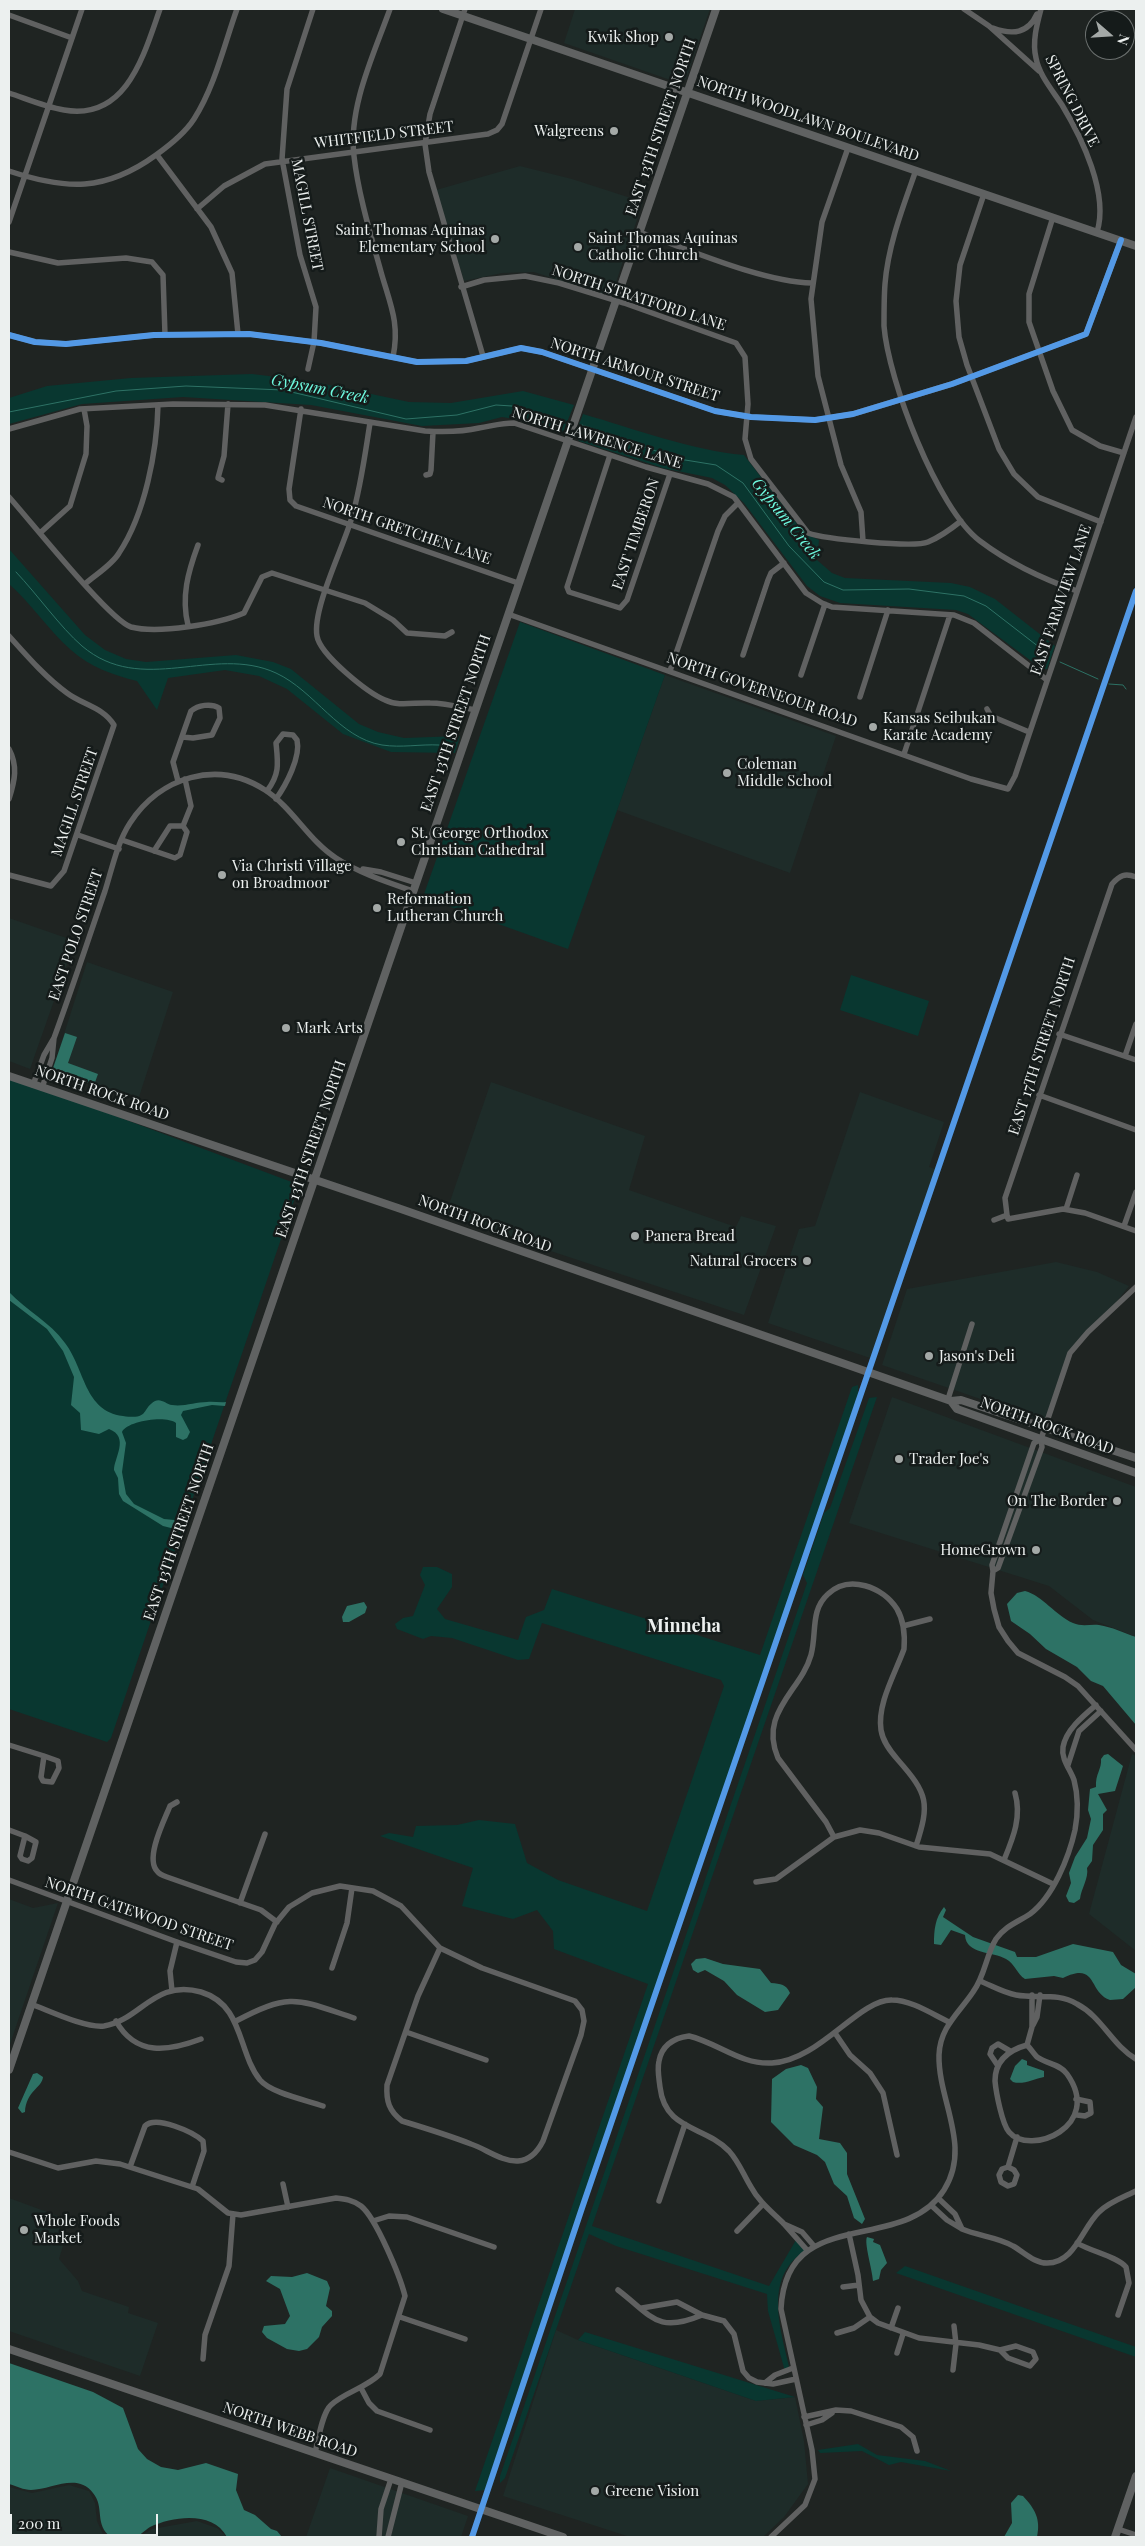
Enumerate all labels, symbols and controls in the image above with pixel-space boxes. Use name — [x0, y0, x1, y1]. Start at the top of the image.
north arrow — [1085, 10, 1135, 60]
place label: Kwik Shop — [587, 28, 659, 46]
marker: Kwik Shop — [663, 31, 675, 43]
text: N — [1113, 32, 1134, 48]
street label: EAST 13TH STREET NORTH — [622, 36, 700, 218]
street label: SPRING DRIVE — [1041, 52, 1103, 150]
street label: NORTH WOODLAWN BOULEVARD — [695, 72, 921, 166]
street label: WHITFIELD STREET — [313, 118, 455, 152]
place label: Walgreens — [534, 122, 604, 140]
marker: Walgreens — [608, 125, 620, 137]
street label: MAGILL STREET — [287, 157, 327, 273]
place label: Saint Thomas Aquinas Elementary School — [335, 221, 485, 256]
place label: Saint Thomas Aquinas Catholic Church — [588, 229, 738, 264]
marker: Saint Thomas Aquinas Elementary School — [489, 233, 501, 245]
marker: Saint Thomas Aquinas Catholic Church — [572, 241, 584, 253]
street label: NORTH STRATFORD LANE — [550, 261, 728, 335]
street label: NORTH ARMOUR STREET — [548, 334, 722, 406]
water label: Gypsum Creek — [270, 370, 370, 408]
street label: NORTH LAWRENCE LANE — [510, 404, 684, 472]
water label: Gypsum Creek — [747, 474, 825, 564]
street label: EAST TIMBERON — [608, 476, 664, 592]
street label: NORTH GRETCHEN LANE — [320, 494, 494, 568]
street label: EAST FARMVIEW LANE — [1027, 522, 1095, 678]
street label: EAST 13TH STREET NORTH — [417, 632, 495, 814]
street label: NORTH GOVERNEOUR ROAD — [664, 649, 860, 731]
place label: Kansas Seibukan Karate Academy — [883, 709, 996, 744]
marker: Kansas Seibukan Karate Academy — [867, 721, 879, 733]
street label: MAGILL STREET — [48, 745, 102, 859]
place label: Coleman Middle School — [737, 755, 832, 790]
marker: Coleman Middle School — [721, 767, 733, 779]
place label: St. George Orthodox Christian Cathedral — [411, 824, 549, 859]
marker: St. George Orthodox Christian Cathedral — [395, 836, 407, 848]
place label: Via Christi Village on Broadmoor — [232, 857, 352, 892]
street label: EAST POLO STREET — [45, 867, 107, 1003]
marker: Via Christi Village on Broadmoor — [216, 869, 228, 881]
place label: Reformation Lutheran Church — [387, 890, 503, 925]
marker: Reformation Lutheran Church — [371, 902, 383, 914]
street label: EAST 17TH STREET NORTH — [1005, 955, 1079, 1137]
place label: Mark Arts — [296, 1019, 363, 1037]
marker: Mark Arts — [280, 1022, 292, 1034]
street label: EAST 13TH STREET NORTH — [272, 1058, 350, 1240]
street label: NORTH ROCK ROAD — [33, 1062, 171, 1124]
street label: NORTH ROCK ROAD — [416, 1191, 554, 1257]
place label: Panera Bread — [645, 1227, 735, 1245]
marker: Panera Bread — [629, 1230, 641, 1242]
place label: Natural Grocers — [690, 1252, 797, 1270]
marker: Natural Grocers — [801, 1255, 813, 1267]
place label: Jason's Deli — [939, 1347, 1015, 1365]
marker: Jason's Deli — [923, 1350, 935, 1362]
street label: NORTH ROCK ROAD — [978, 1393, 1116, 1459]
street label: EAST 13TH STREET NORTH — [140, 1441, 218, 1623]
place label: Trader Joe's — [909, 1450, 989, 1468]
marker: Trader Joe's — [893, 1453, 905, 1465]
place label: On The Border — [1007, 1492, 1107, 1510]
marker: On The Border — [1111, 1495, 1123, 1507]
place label: HomeGrown — [940, 1541, 1026, 1559]
marker: HomeGrown — [1030, 1544, 1042, 1556]
district label: Minneha — [647, 1615, 721, 1637]
street label: NORTH GATEWOOD STREET — [42, 1873, 236, 1955]
place label: Whole Foods Market — [34, 2212, 120, 2247]
marker: Whole Foods Market — [18, 2224, 30, 2236]
street label: NORTH WEBB ROAD — [220, 2399, 360, 2461]
place label: Greene Vision — [605, 2482, 699, 2500]
marker: Greene Vision — [589, 2485, 601, 2497]
scale bar — [12, 2504, 160, 2536]
text: 200 m — [18, 2513, 60, 2533]

